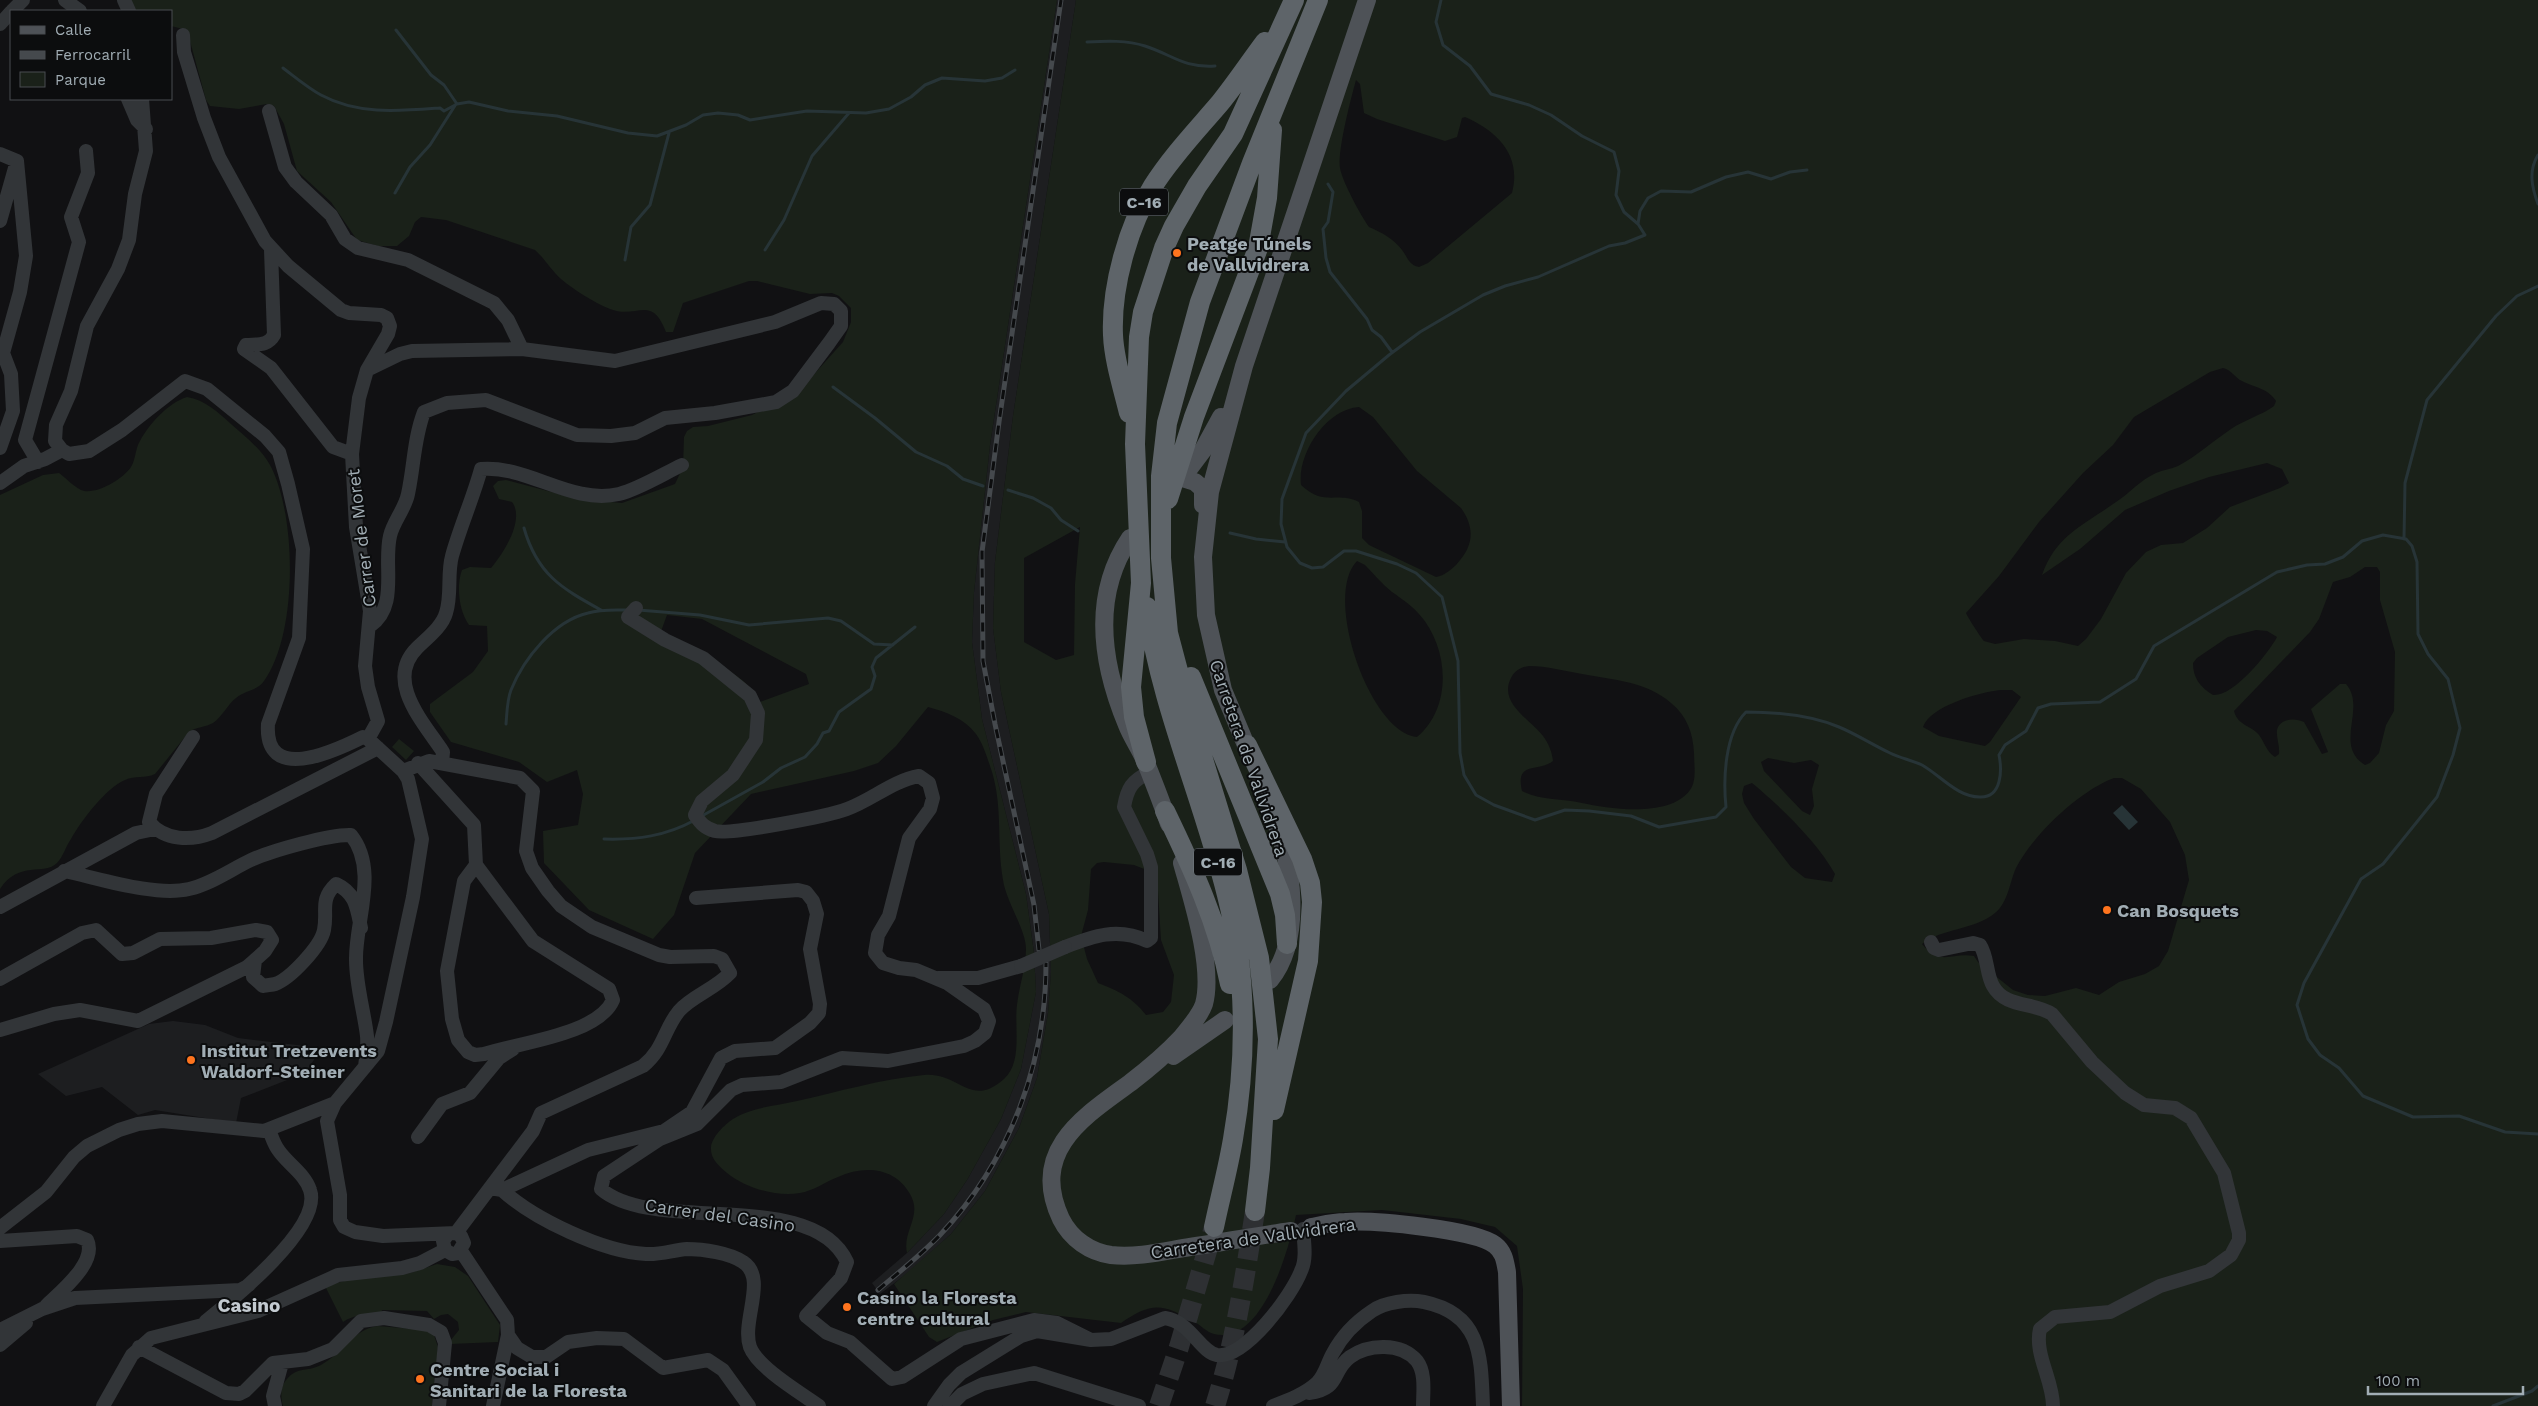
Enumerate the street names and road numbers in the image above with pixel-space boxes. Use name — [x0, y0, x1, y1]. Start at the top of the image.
road number: C-16 — [1120, 188, 1168, 216]
street label: Carrer de Moret — [342, 467, 380, 608]
street label: Carretera de Vallvidrera — [1205, 657, 1293, 859]
road number: C-16 — [1194, 849, 1242, 876]
street label: Carrer del Casino — [643, 1194, 797, 1236]
street label: Carretera de Vallvidrera — [1149, 1213, 1357, 1263]

